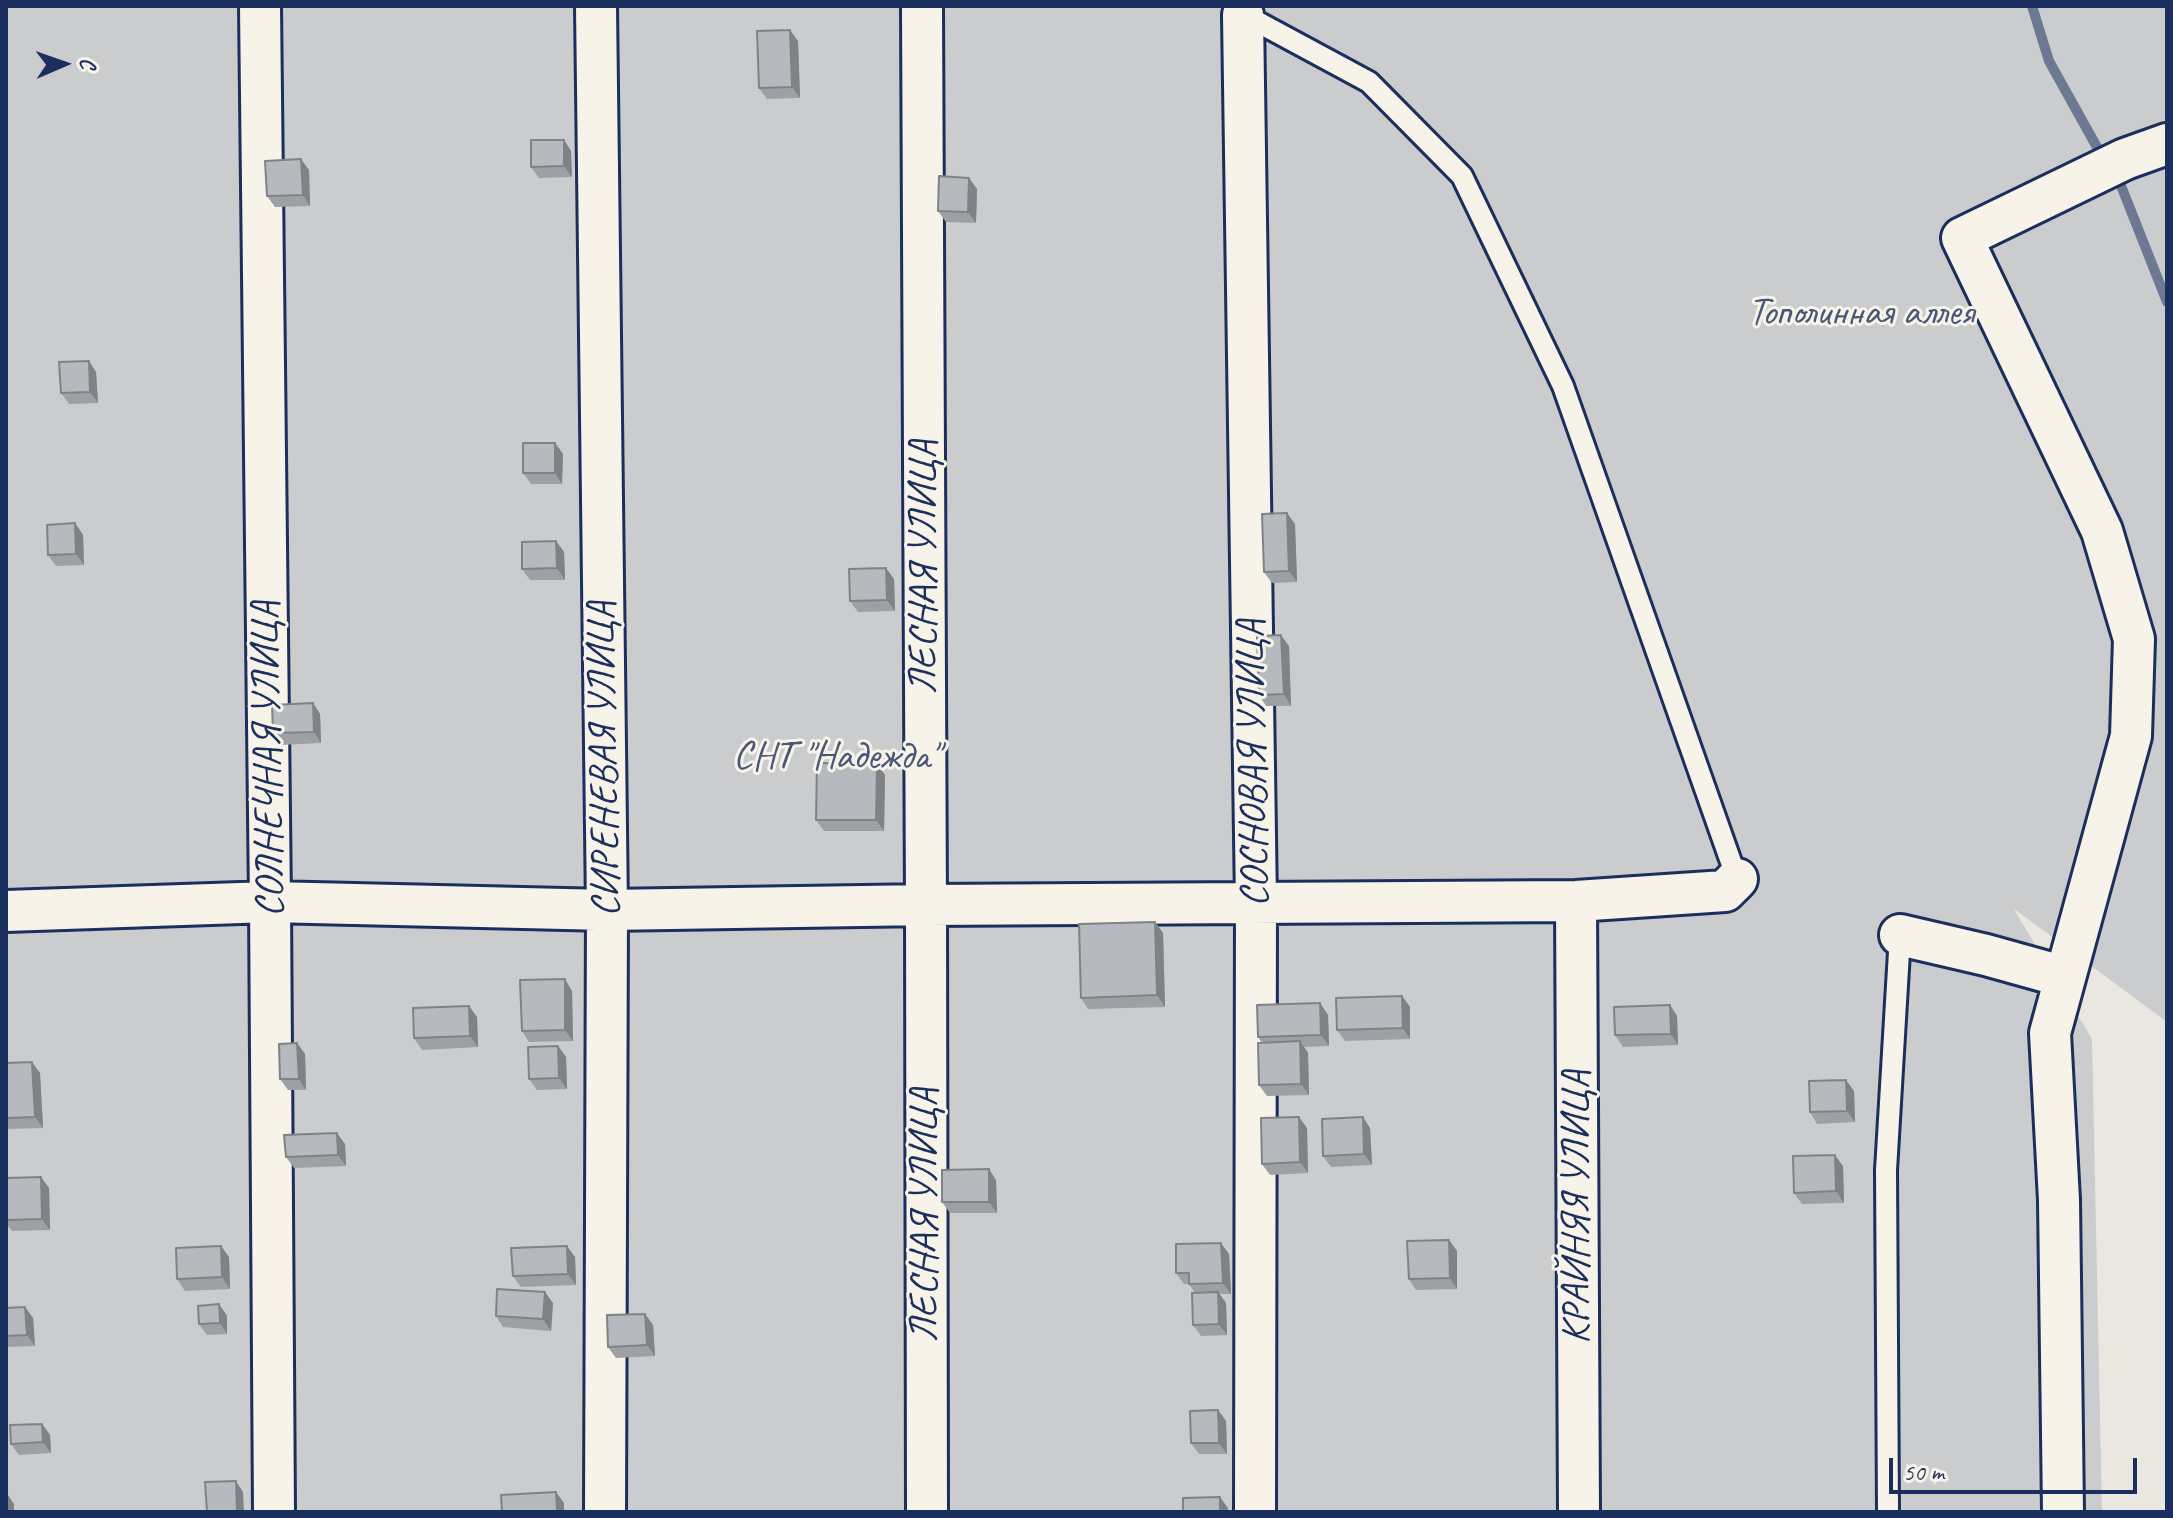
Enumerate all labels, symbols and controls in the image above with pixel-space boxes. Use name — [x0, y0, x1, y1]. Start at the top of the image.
north arrow — [24, 24, 104, 104]
text: С — [74, 57, 102, 69]
park label: Тополинная аллея — [1748, 290, 1974, 338]
street label: ЛЕСНАЯ УЛИЦА — [901, 440, 949, 694]
street label: СОЛНЕЧНАЯ УЛИЦА — [242, 600, 296, 918]
street label: СИРЕНЕВАЯ УЛИЦА — [578, 601, 632, 917]
street label: СОСНОВАЯ УЛИЦА — [1227, 619, 1281, 907]
park label: СНТ "Надежда" — [733, 734, 939, 782]
street label: КРАЙНЯЯ УЛИЦА — [1554, 1070, 1602, 1344]
street label: ЛЕСНАЯ УЛИЦА — [902, 1088, 950, 1342]
scale bar — [1893, 1442, 2141, 1492]
text: 50 m — [1903, 1457, 1944, 1487]

